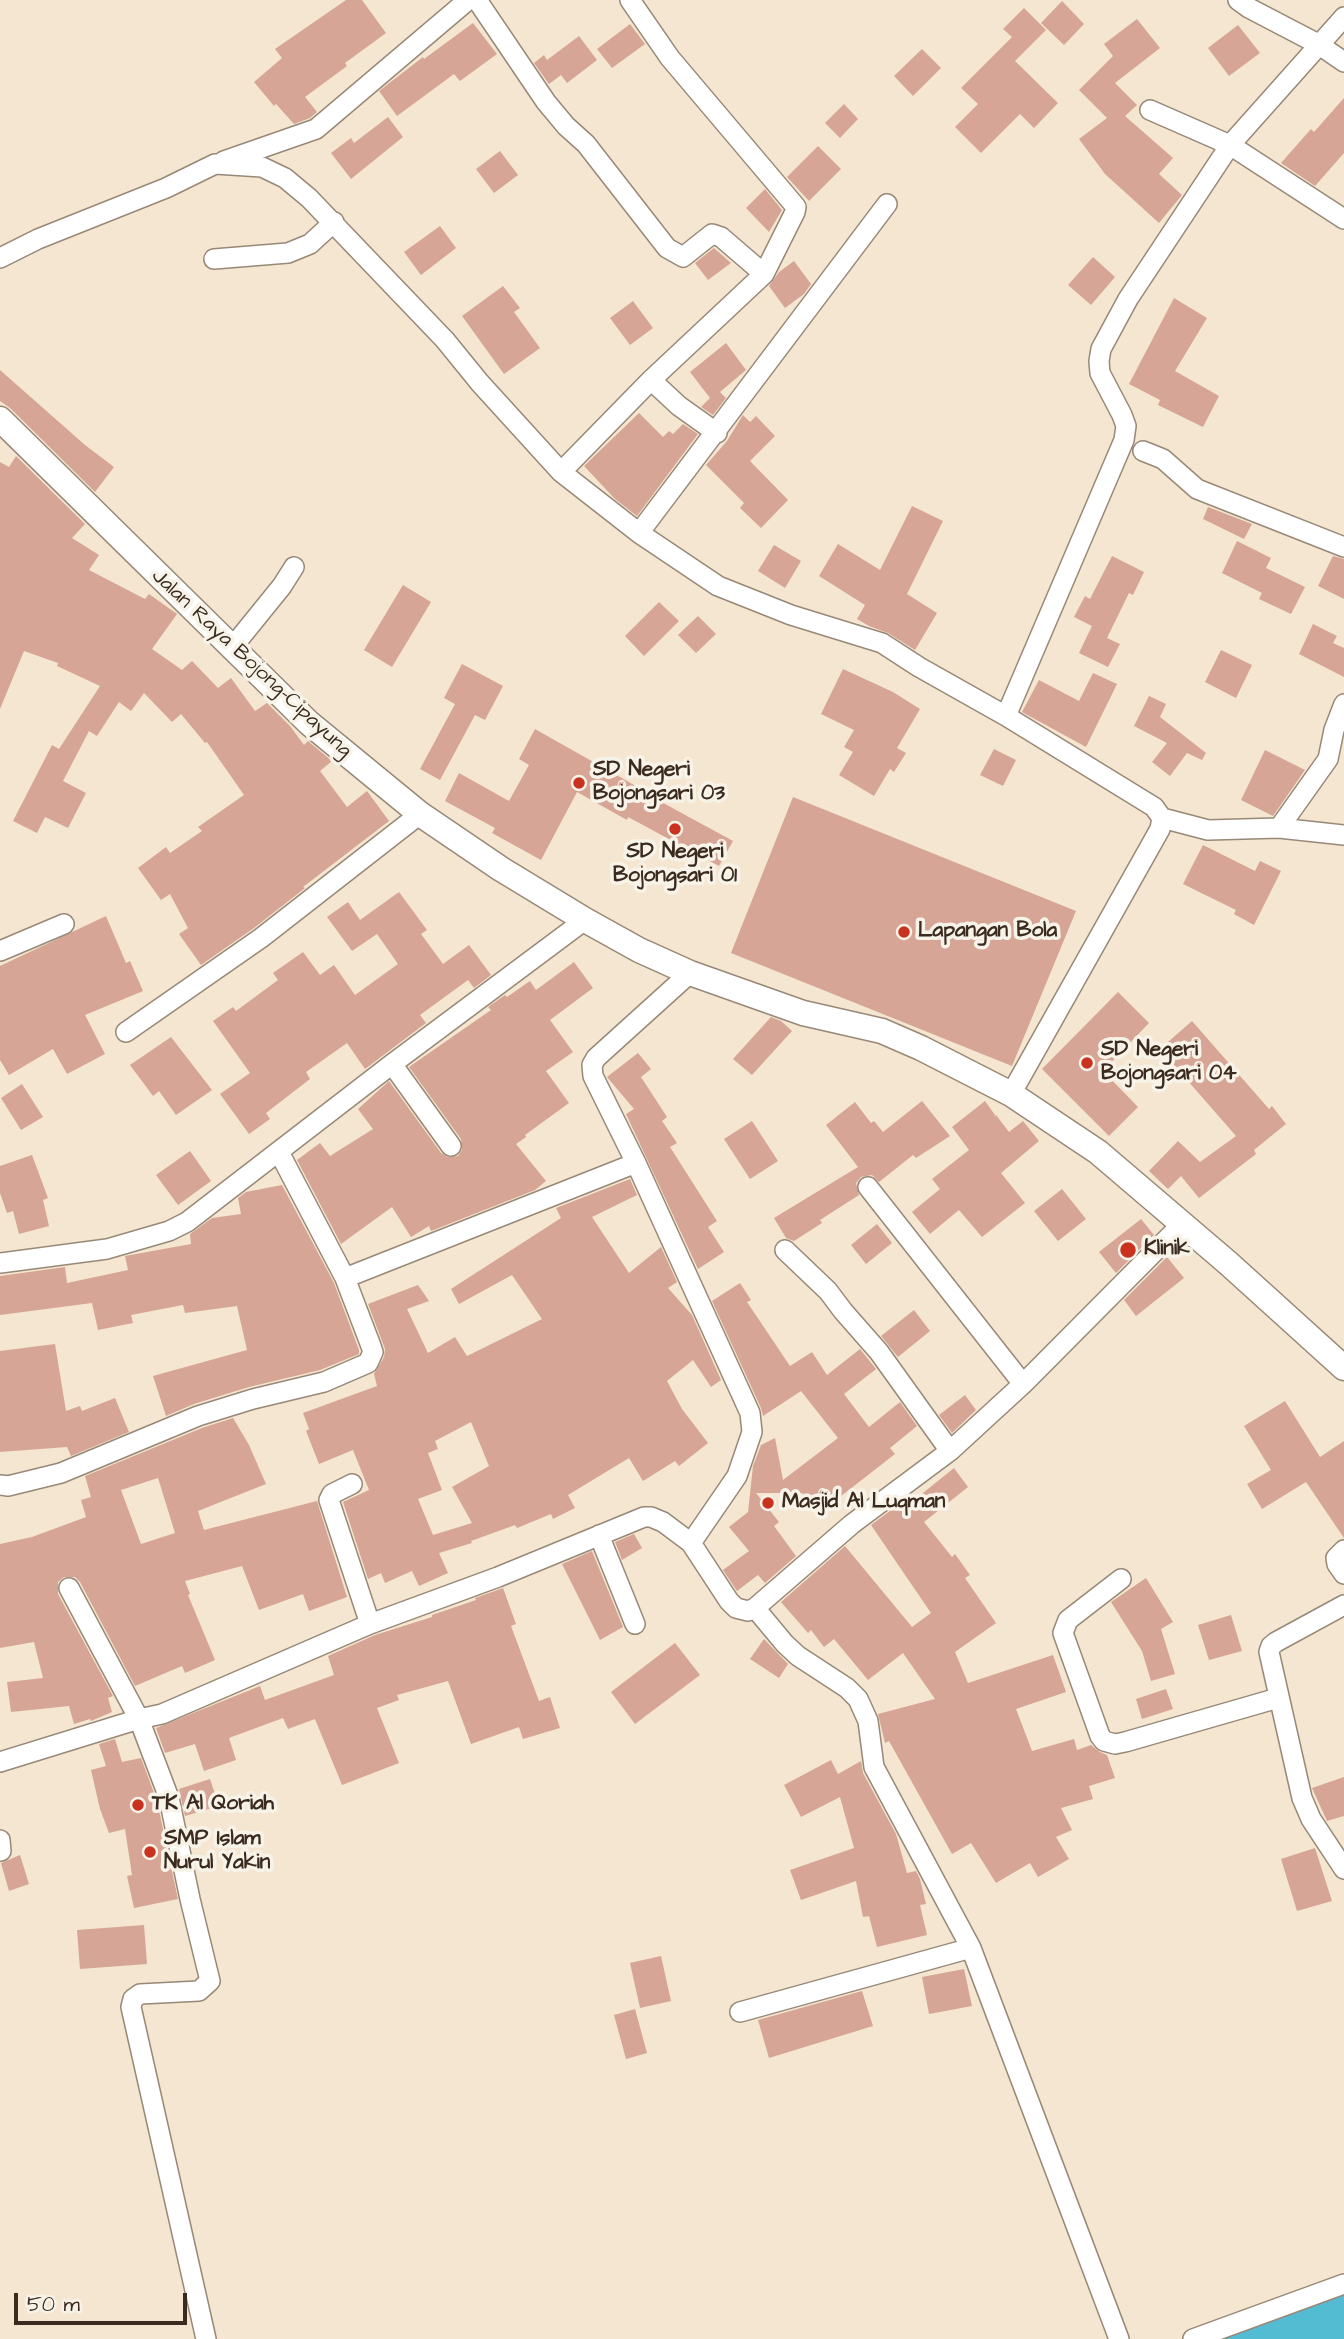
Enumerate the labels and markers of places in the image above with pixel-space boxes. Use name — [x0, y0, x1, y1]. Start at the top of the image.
place label: SD Negeri Bojongsari 03 — [593, 758, 725, 808]
marker: SD Negeri Bojongsari 03 — [571, 775, 587, 791]
marker: SD Negeri Bojongsari 01 — [667, 821, 683, 837]
place label: SD Negeri Bojongsari 01 — [613, 840, 737, 890]
place label: Lapangan Bola — [918, 919, 1057, 945]
marker: Lapangan Bola — [896, 924, 912, 940]
place label: SD Negeri Bojongsari 04 — [1101, 1038, 1237, 1088]
marker: SD Negeri Bojongsari 04 — [1079, 1055, 1095, 1071]
place label: Klinik — [1144, 1237, 1190, 1263]
marker: Klinik — [1118, 1240, 1138, 1260]
place label: Masjid Al Luqman — [782, 1490, 945, 1516]
marker: Masjid Al Luqman — [760, 1495, 776, 1511]
place label: TK Al Qoriah — [152, 1792, 274, 1818]
marker: TK Al Qoriah — [130, 1797, 146, 1813]
place label: SMP Islam Nurul Yakin — [164, 1827, 270, 1877]
marker: SMP Islam Nurul Yakin — [142, 1844, 158, 1860]

